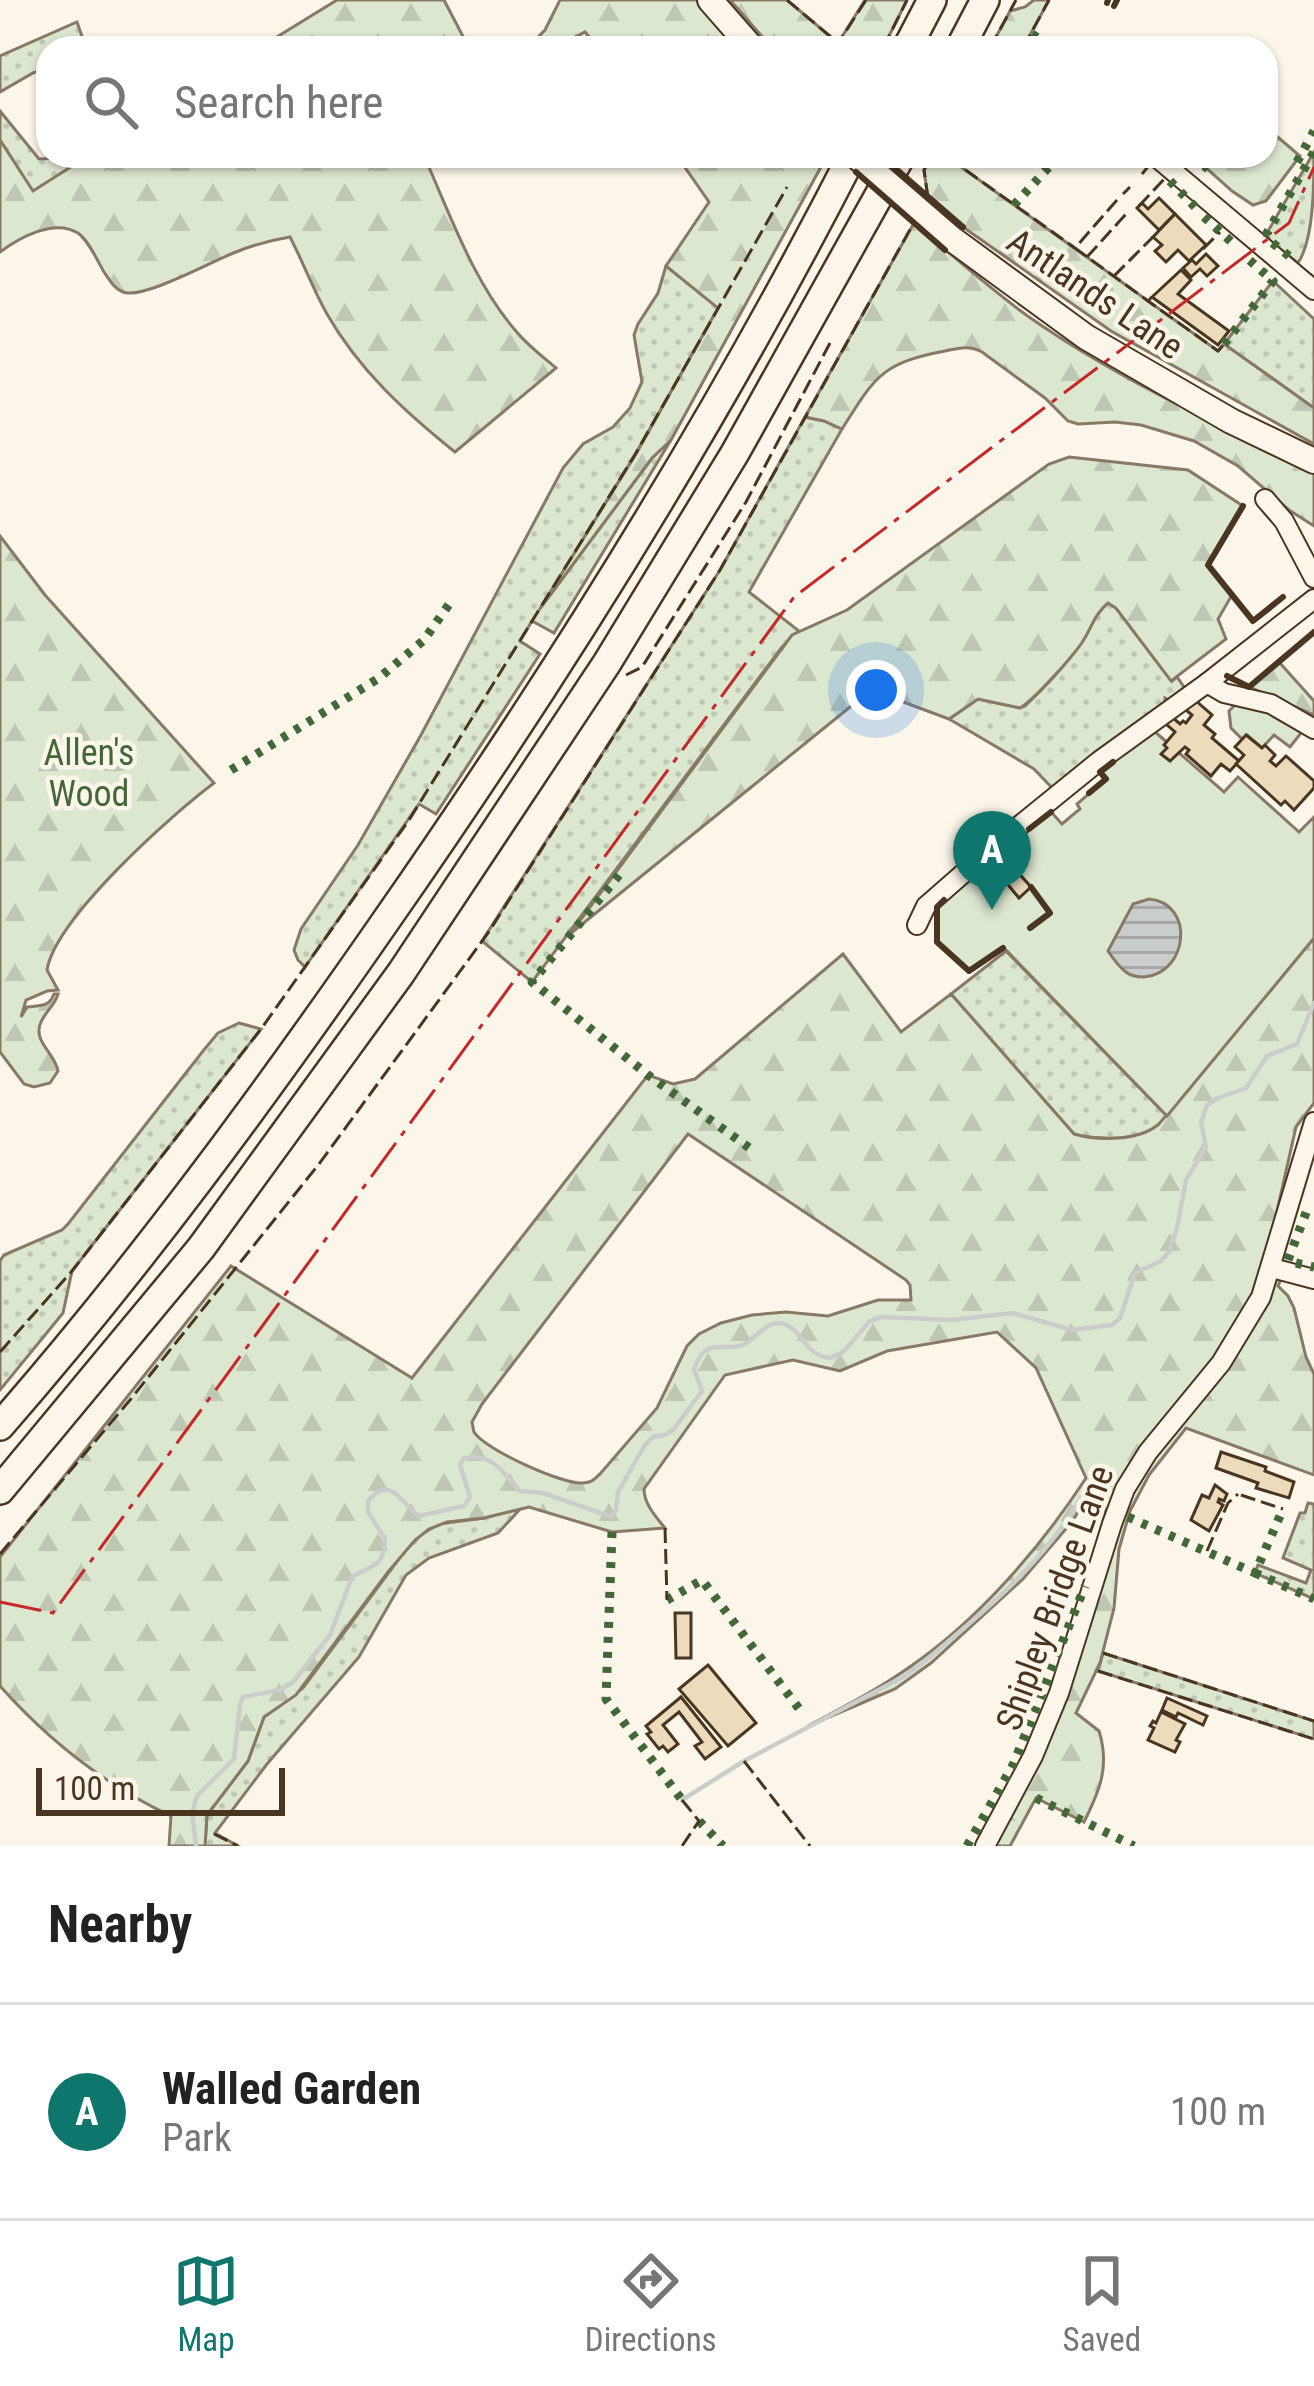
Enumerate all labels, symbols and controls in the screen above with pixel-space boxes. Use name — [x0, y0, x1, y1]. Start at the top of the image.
search box — [36, 36, 1278, 168]
icon: search — [78, 69, 144, 135]
text: Search here — [174, 76, 383, 129]
street label: Antlands Lane — [999, 220, 1191, 368]
your location — [846, 660, 906, 720]
park label: Allen's Wood — [43, 732, 135, 815]
pin: A — [953, 811, 1031, 910]
street label: Shipley Bridge Lane — [988, 1460, 1122, 1736]
scale bar — [36, 1762, 285, 1815]
text: 100 m — [54, 1769, 135, 1808]
text: Nearby — [48, 1895, 192, 1954]
text: Walled Garden — [162, 2062, 421, 2115]
text: A — [75, 2089, 99, 2135]
text: 100 m — [1170, 2089, 1266, 2135]
text: Park — [162, 2115, 232, 2161]
tab: Map — [173, 2248, 239, 2359]
tab: Directions — [585, 2248, 717, 2359]
tab: Saved — [1063, 2248, 1141, 2359]

